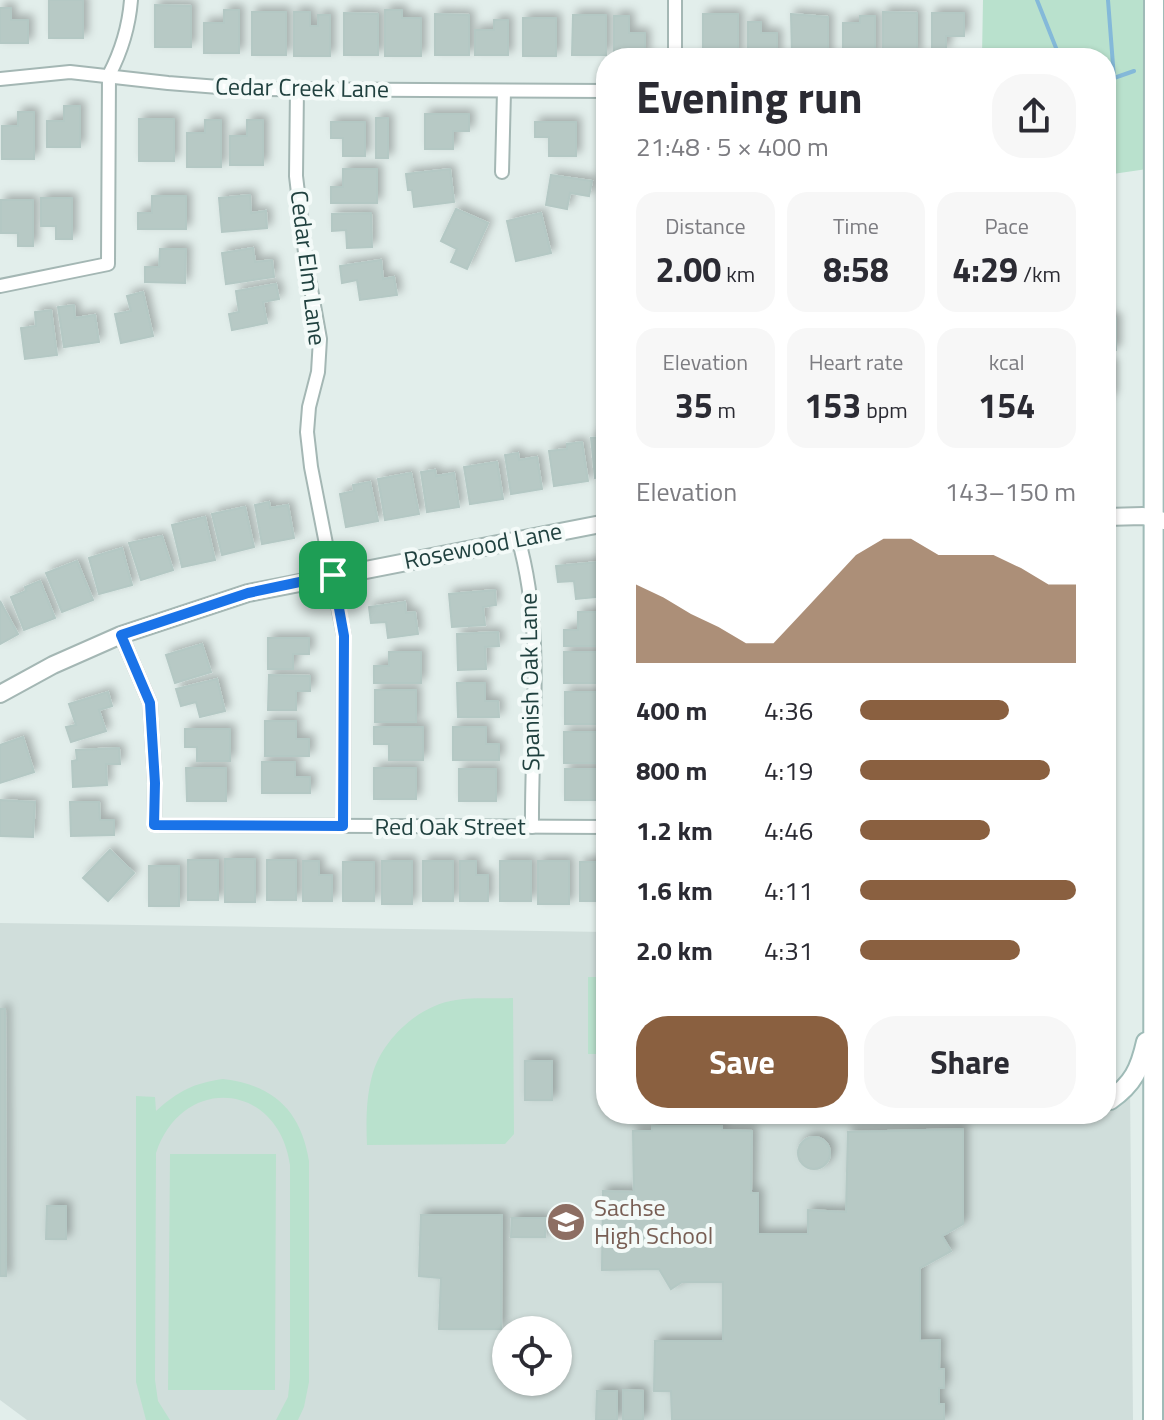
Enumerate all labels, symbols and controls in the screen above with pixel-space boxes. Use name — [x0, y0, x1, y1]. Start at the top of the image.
text: Evening run — [636, 63, 863, 130]
street label: Cedar Creek Lane — [215, 67, 389, 107]
button: share — [992, 74, 1076, 158]
text: 21:48 · 5 × 400 m — [636, 127, 829, 166]
street label: Cedar Elm Lane — [282, 188, 336, 347]
text: Distance — [665, 209, 746, 243]
text: Time — [833, 209, 879, 243]
text: Pace — [984, 209, 1029, 243]
text: 2.00 — [656, 243, 721, 295]
text: 8:58 — [823, 243, 889, 295]
text: 4:29 — [952, 243, 1018, 295]
text: km — [721, 257, 755, 291]
text: /km — [1018, 257, 1061, 291]
text: Elevation — [663, 345, 748, 379]
text: Heart rate — [809, 345, 903, 379]
text: kcal — [989, 345, 1025, 379]
text: 35 — [675, 379, 713, 431]
text: 153 — [804, 379, 861, 431]
text: 154 — [978, 379, 1035, 431]
text: m — [713, 393, 736, 427]
text: bpm — [861, 393, 908, 427]
text: Elevation — [636, 472, 737, 511]
text: 143–150 m — [945, 472, 1076, 511]
street label: Rosewood Lane — [401, 512, 565, 578]
pin — [299, 541, 367, 609]
icon: arrive — [311, 553, 355, 597]
street label: Spanish Oak Lane — [509, 593, 549, 771]
text: 400 m — [636, 691, 707, 730]
text: 4:36 — [764, 691, 813, 730]
text: 800 m — [636, 751, 707, 790]
text: 4:19 — [764, 751, 813, 790]
street label: Red Oak Street — [374, 808, 526, 844]
text: 1.2 km — [636, 811, 713, 850]
text: 4:46 — [764, 811, 813, 850]
text: 1.6 km — [636, 871, 713, 910]
text: 4:11 — [764, 871, 813, 910]
text: 2.0 km — [636, 931, 713, 970]
text: 4:31 — [764, 931, 813, 970]
button: Save — [636, 1016, 848, 1108]
button: Share — [864, 1016, 1076, 1108]
place label: Sachse High School — [594, 1189, 713, 1253]
school or university icon: Sachse High School — [545, 1201, 587, 1243]
map controls — [492, 1316, 572, 1396]
button: locate — [492, 1316, 572, 1396]

